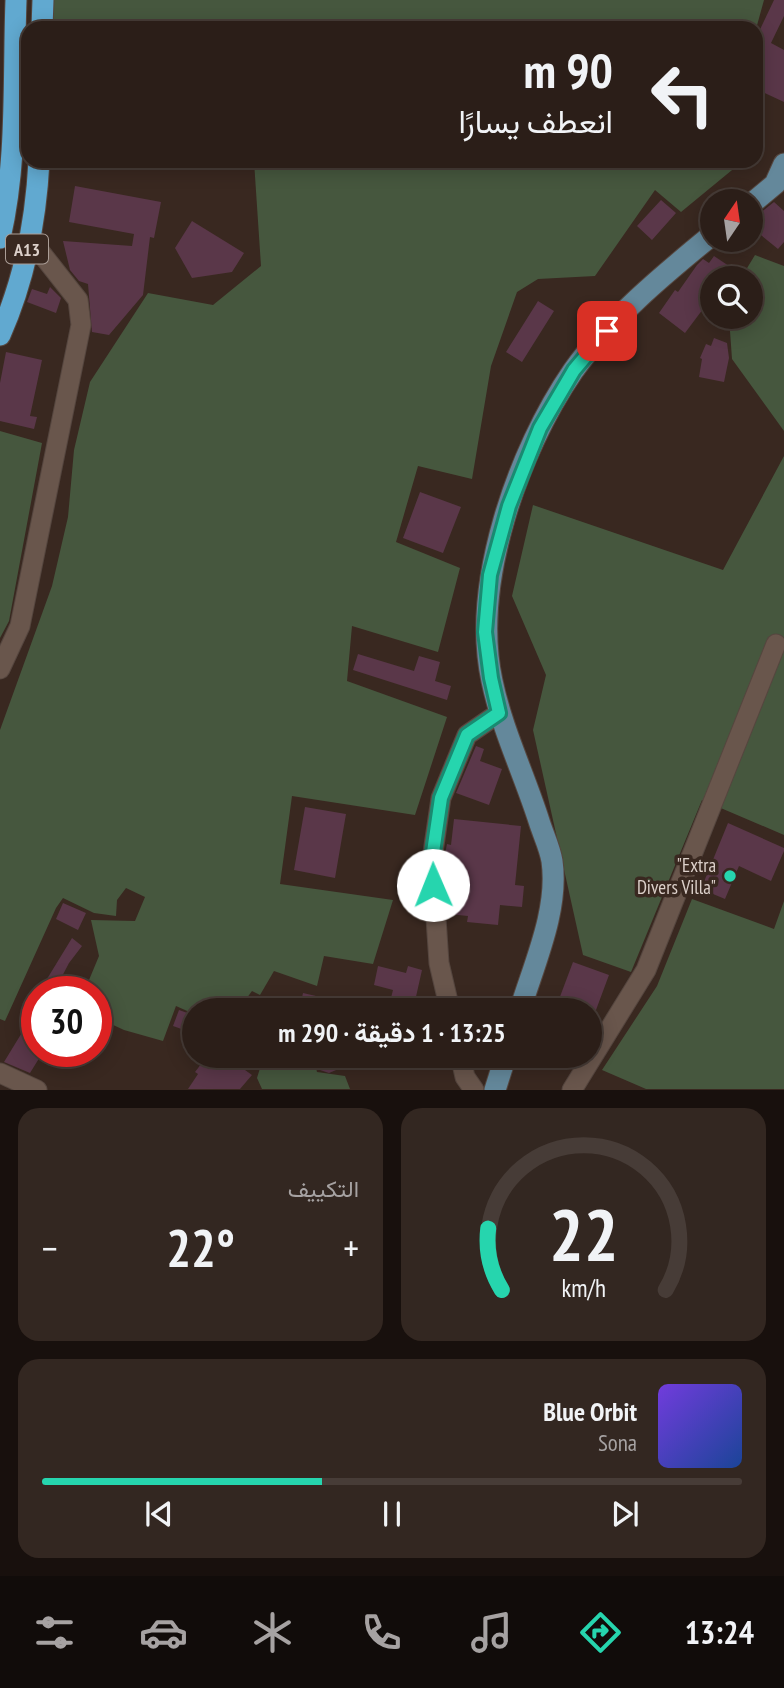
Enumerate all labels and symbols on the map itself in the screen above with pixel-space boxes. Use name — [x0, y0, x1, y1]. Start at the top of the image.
north arrow — [700, 189, 763, 252]
road number: A13 — [6, 234, 48, 264]
pin — [577, 301, 637, 361]
position arrow — [396, 848, 470, 922]
place label: "Extra Divers Villa" — [637, 853, 716, 899]
marker: "Extra Divers Villa" — [722, 868, 738, 884]
speed limit sign: 30 — [21, 976, 112, 1067]

